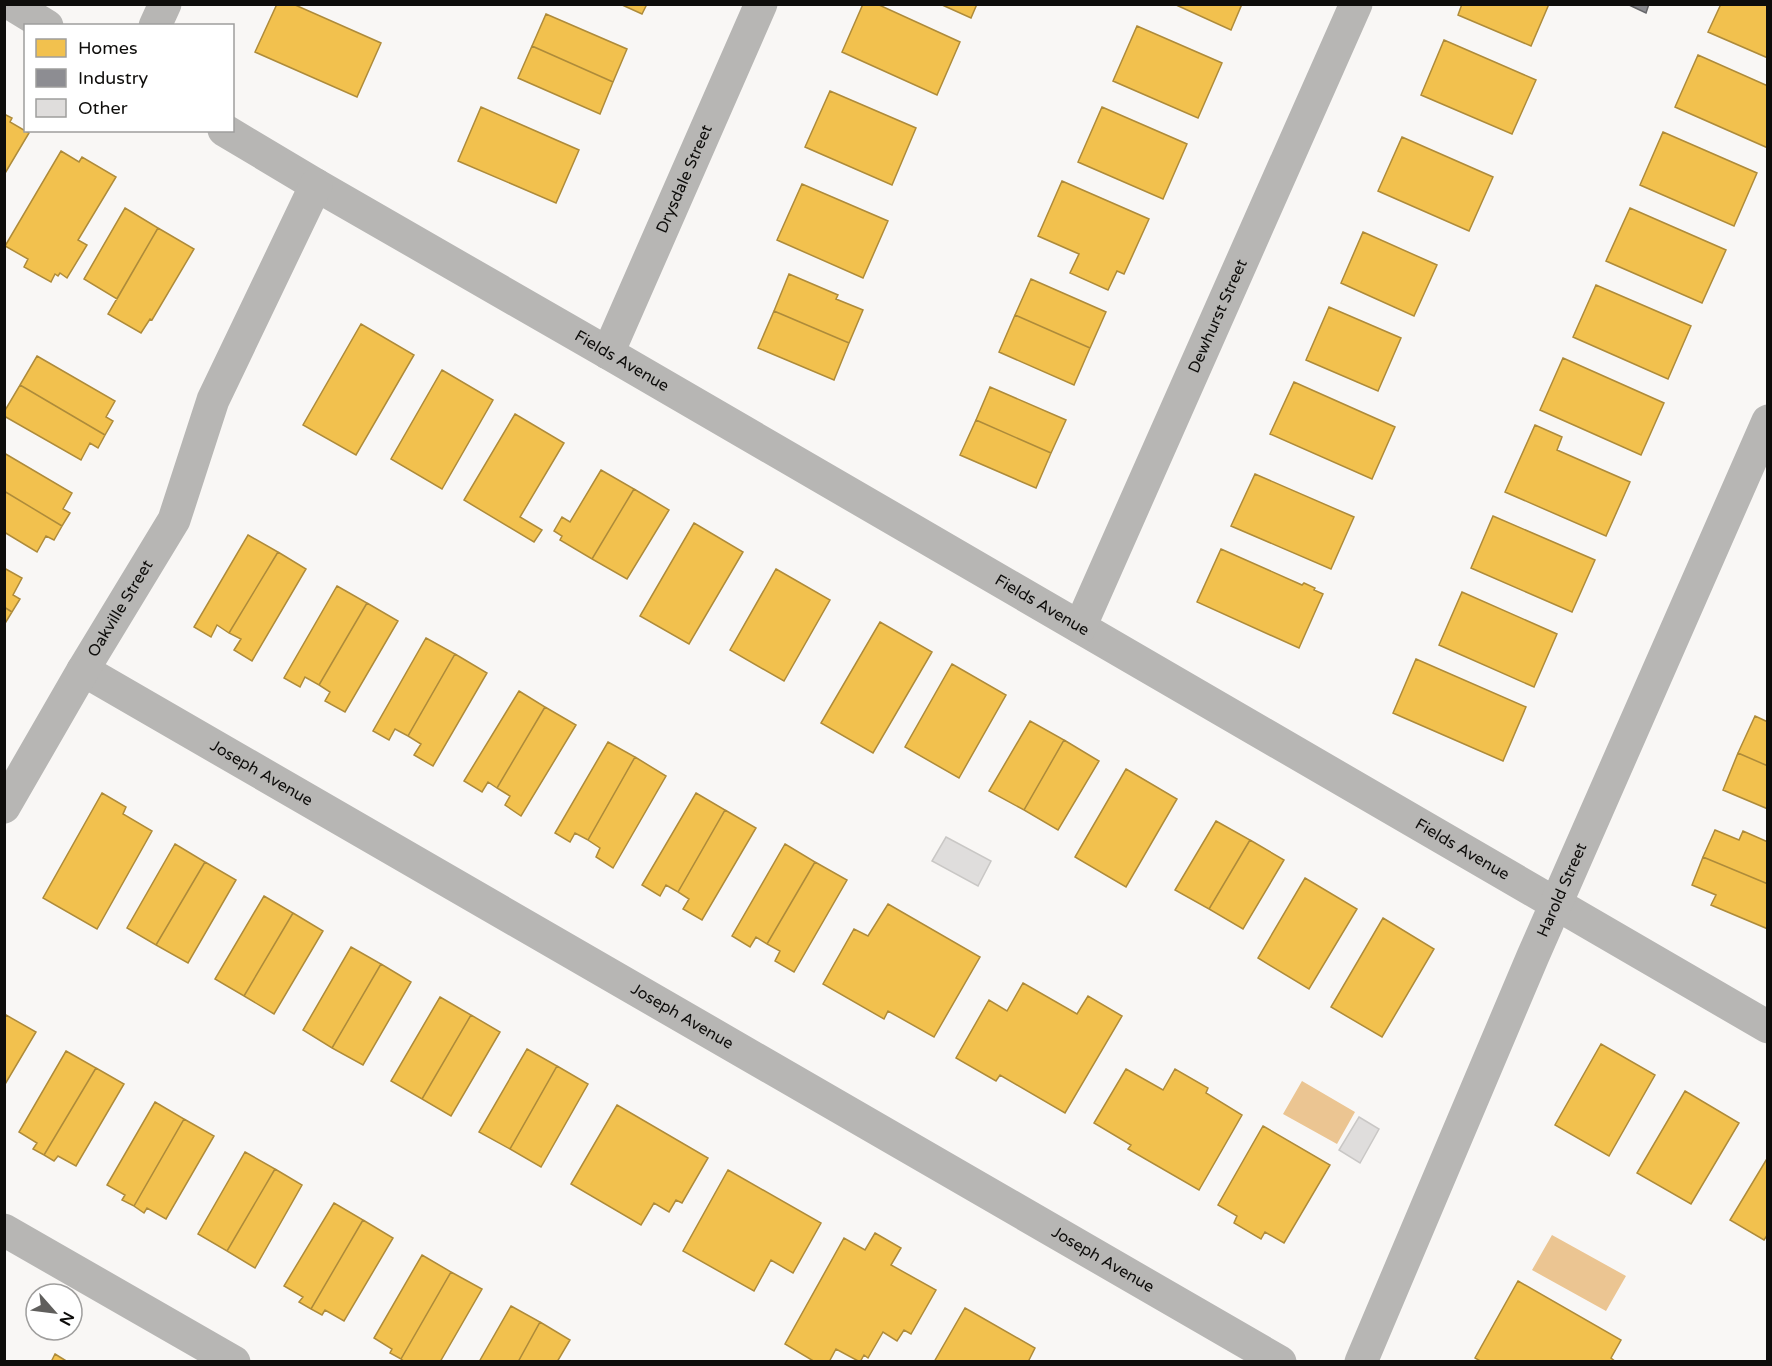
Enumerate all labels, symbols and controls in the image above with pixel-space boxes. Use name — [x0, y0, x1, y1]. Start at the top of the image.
legend — [24, 24, 234, 132]
text: Homes — [78, 37, 138, 59]
text: Industry — [78, 67, 149, 89]
text: Other — [78, 97, 128, 119]
street label: Drysdale Street — [652, 122, 717, 236]
street label: Dewhurst Street — [1184, 256, 1252, 376]
street label: Fields Avenue — [571, 326, 673, 396]
street label: Oakville Street — [83, 556, 157, 661]
street label: Fields Avenue — [991, 570, 1093, 640]
street label: Joseph Avenue — [206, 736, 316, 811]
street label: Fields Avenue — [1411, 814, 1513, 885]
street label: Harold Street — [1533, 840, 1591, 940]
street label: Joseph Avenue — [627, 979, 737, 1054]
street label: Joseph Avenue — [1048, 1222, 1158, 1297]
north arrow — [24, 1282, 84, 1342]
text: N — [55, 1308, 78, 1329]

